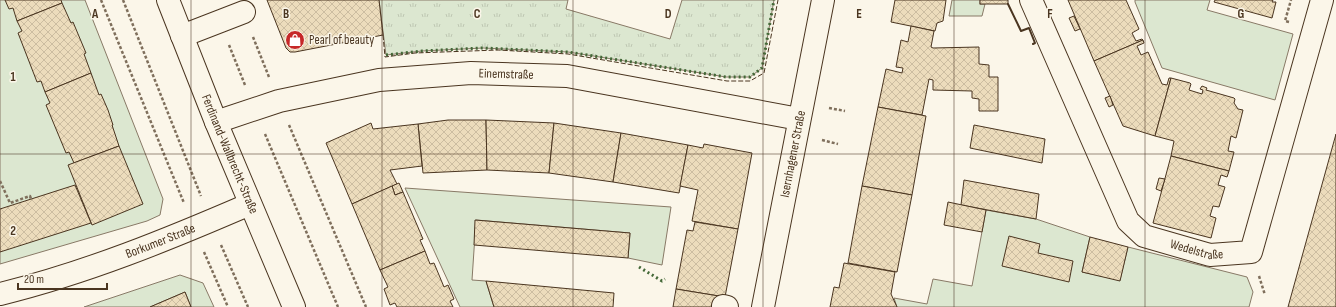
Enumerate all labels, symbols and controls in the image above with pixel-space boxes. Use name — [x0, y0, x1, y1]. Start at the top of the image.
text: A — [91, 6, 99, 22]
text: B — [283, 6, 289, 22]
text: C — [474, 6, 481, 22]
text: D — [665, 6, 672, 22]
text: E — [856, 6, 862, 22]
text: F — [1047, 6, 1053, 22]
text: G — [1238, 6, 1245, 22]
shop icon: Pearl of beauty — [284, 29, 306, 51]
place label: Pearl of beauty — [309, 32, 374, 48]
street label: Einemstraße — [478, 65, 534, 83]
text: 1 — [10, 69, 16, 85]
street label: Ferdinand-Wallbrecht-Straße — [198, 92, 262, 216]
street label: Isernhagener Straße — [777, 109, 809, 199]
street label: Borkumer Straße — [123, 220, 198, 262]
text: 2 — [10, 223, 16, 239]
street label: Wedelstraße — [1168, 236, 1224, 263]
scale bar — [18, 265, 107, 291]
text: 20 m — [24, 272, 44, 287]

